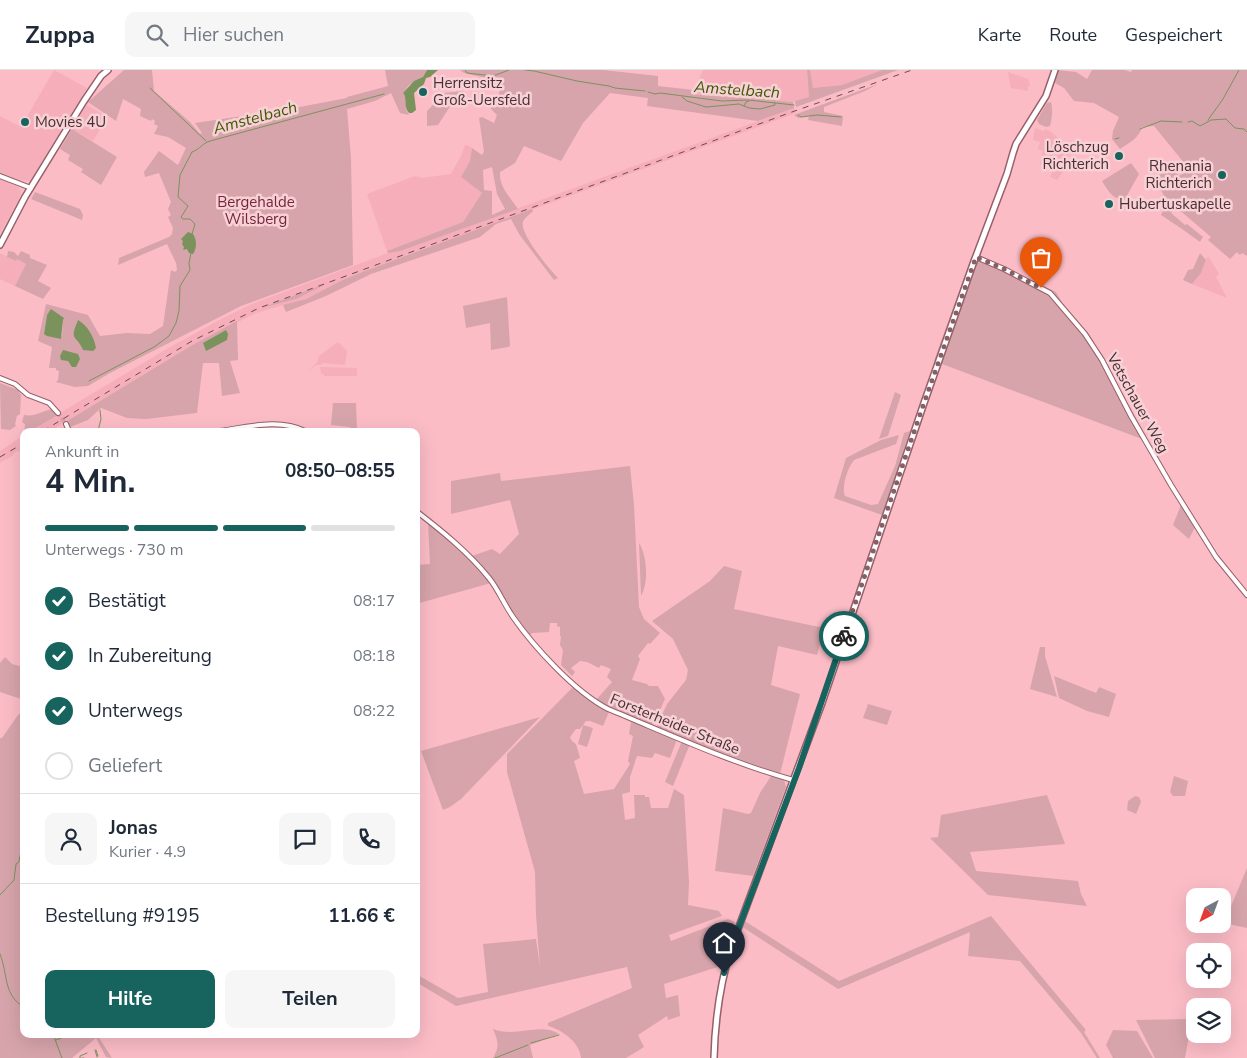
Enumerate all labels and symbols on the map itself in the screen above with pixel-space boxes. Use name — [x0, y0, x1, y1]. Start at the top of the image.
place label: Herrensitz Groß-Uersfeld — [433, 73, 530, 110]
water label: Amstelbach — [692, 76, 781, 104]
marker: Herrensitz Groß-Uersfeld — [417, 86, 429, 98]
water label: Amstelbach — [210, 96, 300, 140]
place label: Movies 4U — [35, 112, 106, 132]
marker: Movies 4U — [19, 116, 31, 128]
place label: Löschzug Richterich — [1043, 137, 1109, 174]
marker: Löschzug Richterich — [1113, 150, 1125, 162]
place label: Rhenania Richterich — [1146, 156, 1212, 193]
marker: Rhenania Richterich — [1216, 169, 1228, 181]
park label: Bergehalde Wilsberg — [217, 192, 295, 229]
place label: Hubertuskapelle — [1119, 194, 1231, 214]
marker: Hubertuskapelle — [1103, 198, 1115, 210]
pin — [1020, 237, 1062, 288]
street label: Vetschauer Weg — [1102, 349, 1174, 457]
courier — [819, 611, 869, 661]
street label: Forsterheider Straße — [607, 689, 743, 759]
north arrow — [1186, 888, 1231, 932]
pin — [703, 922, 745, 973]

